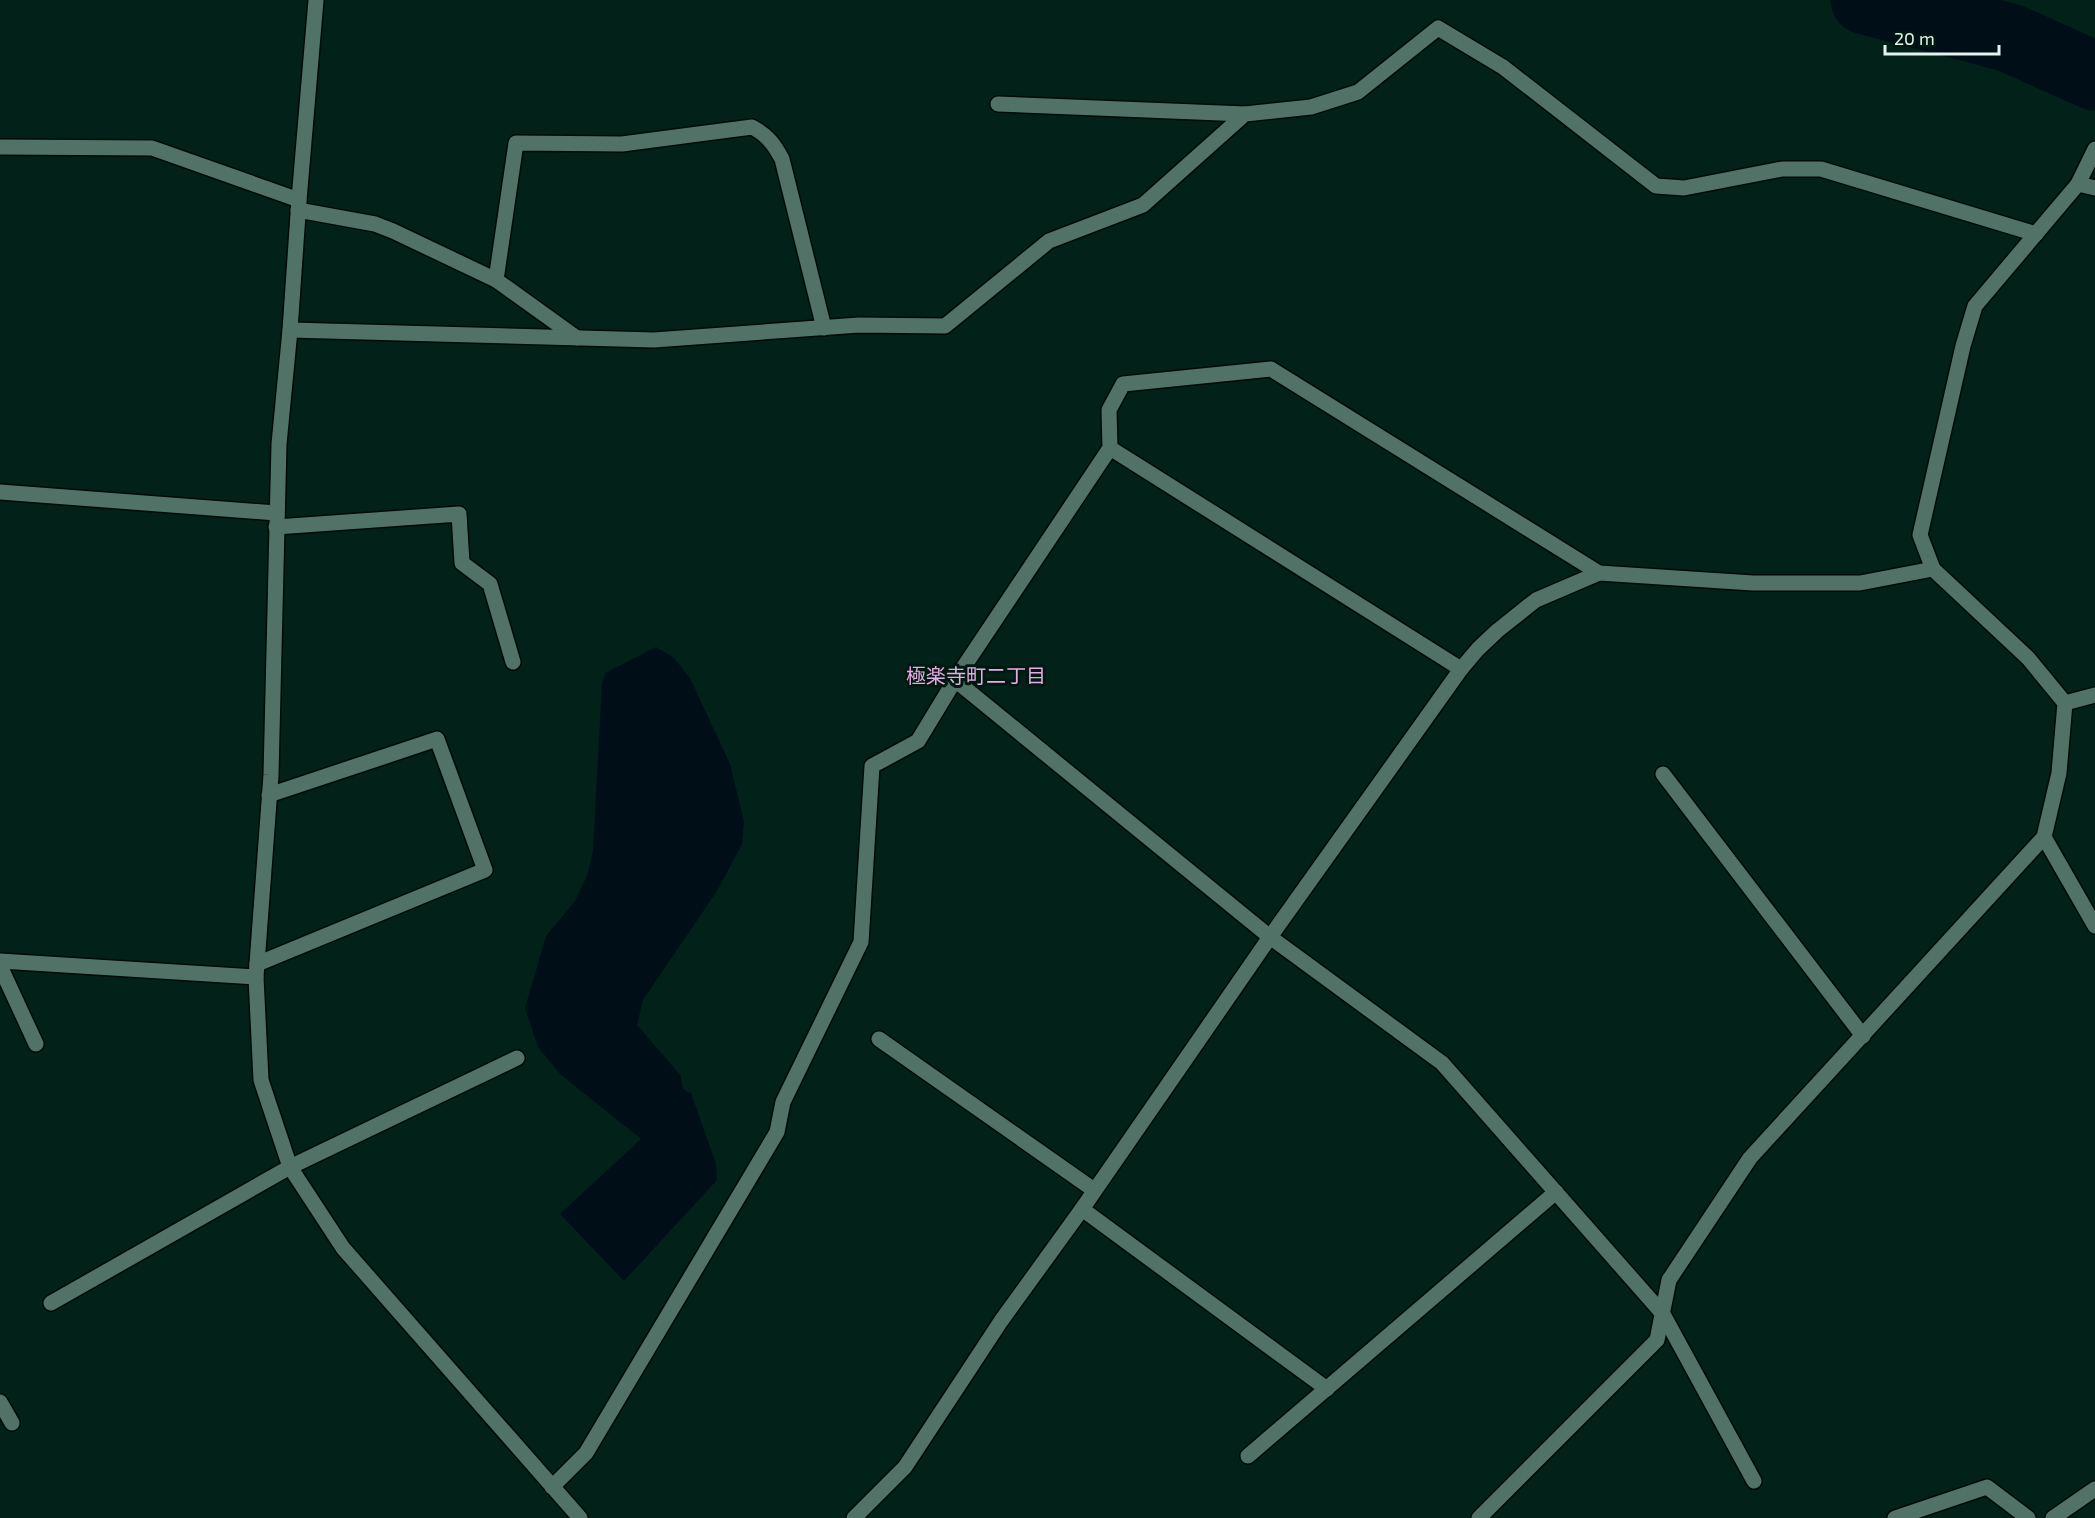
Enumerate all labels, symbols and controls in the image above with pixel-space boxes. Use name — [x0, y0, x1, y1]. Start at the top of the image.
scale bar — [1885, 18, 1999, 56]
text: 20 m — [1894, 27, 1935, 49]
district label: 極楽寺町二丁目 — [906, 663, 1046, 687]

